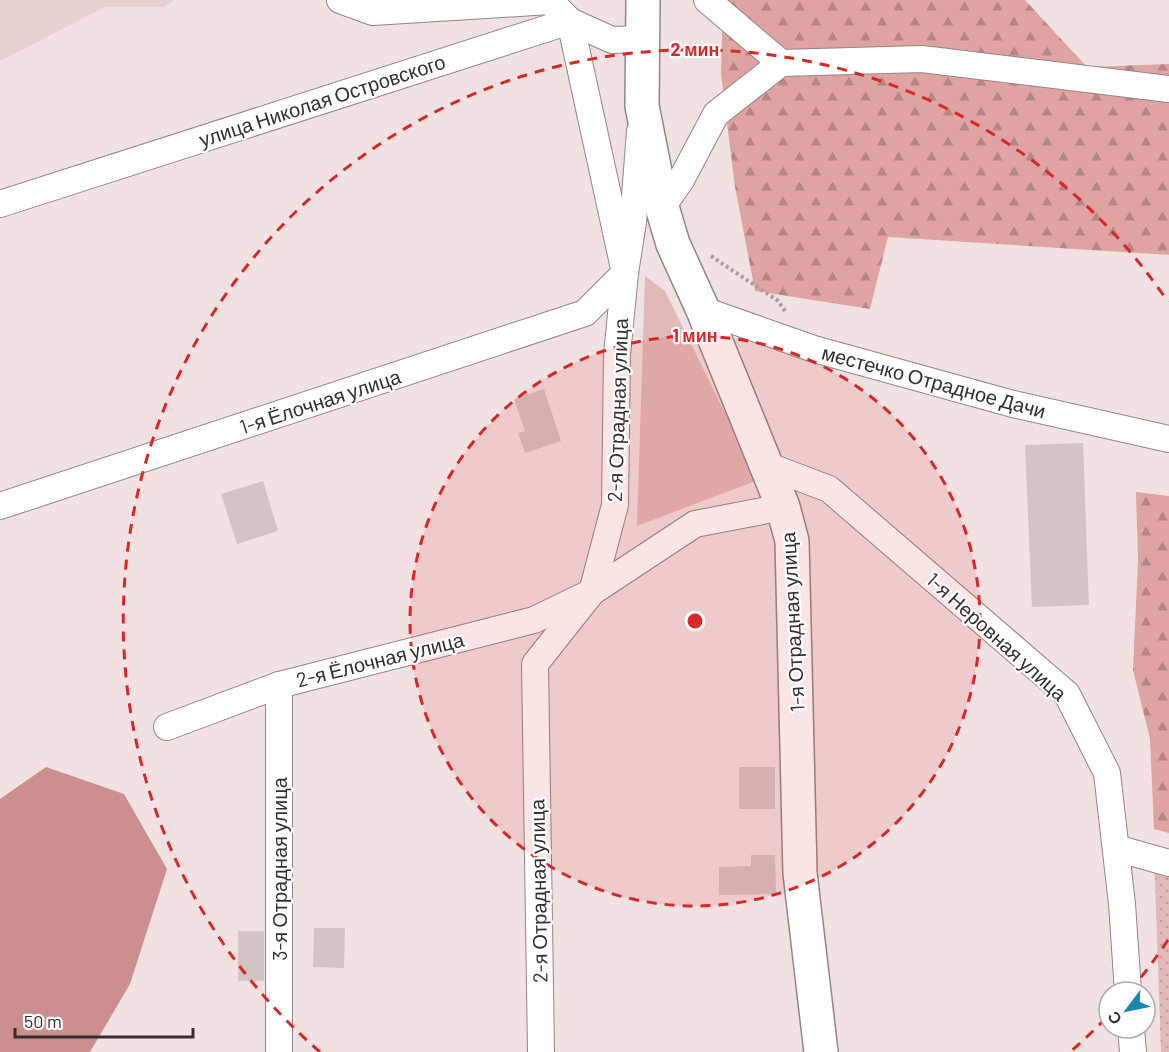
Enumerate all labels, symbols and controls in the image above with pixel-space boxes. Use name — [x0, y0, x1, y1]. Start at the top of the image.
text: 2 мин — [671, 38, 719, 60]
street label: улица Николая Островского — [196, 49, 448, 151]
street label: 2-я Отрадная улица — [602, 317, 632, 502]
text: 1 мин — [672, 324, 718, 346]
street label: местечко Отрадное Дачи — [820, 340, 1048, 422]
street label: 1-я Ёлочная улица — [236, 363, 404, 438]
street label: 1-я Отрадная улица — [775, 530, 809, 713]
street label: 1-я Неровная улица — [922, 567, 1073, 706]
centre of rings — [685, 611, 705, 631]
street label: 2-я Ёлочная улица — [294, 626, 467, 691]
street label: 3-я Отрадная улица — [267, 776, 291, 961]
street label: 2-я Отрадная улица — [524, 798, 552, 983]
north arrow — [1097, 980, 1157, 1040]
scale bar — [15, 1001, 194, 1039]
text: С — [1103, 1008, 1125, 1028]
text: 50 m — [24, 1010, 62, 1032]

